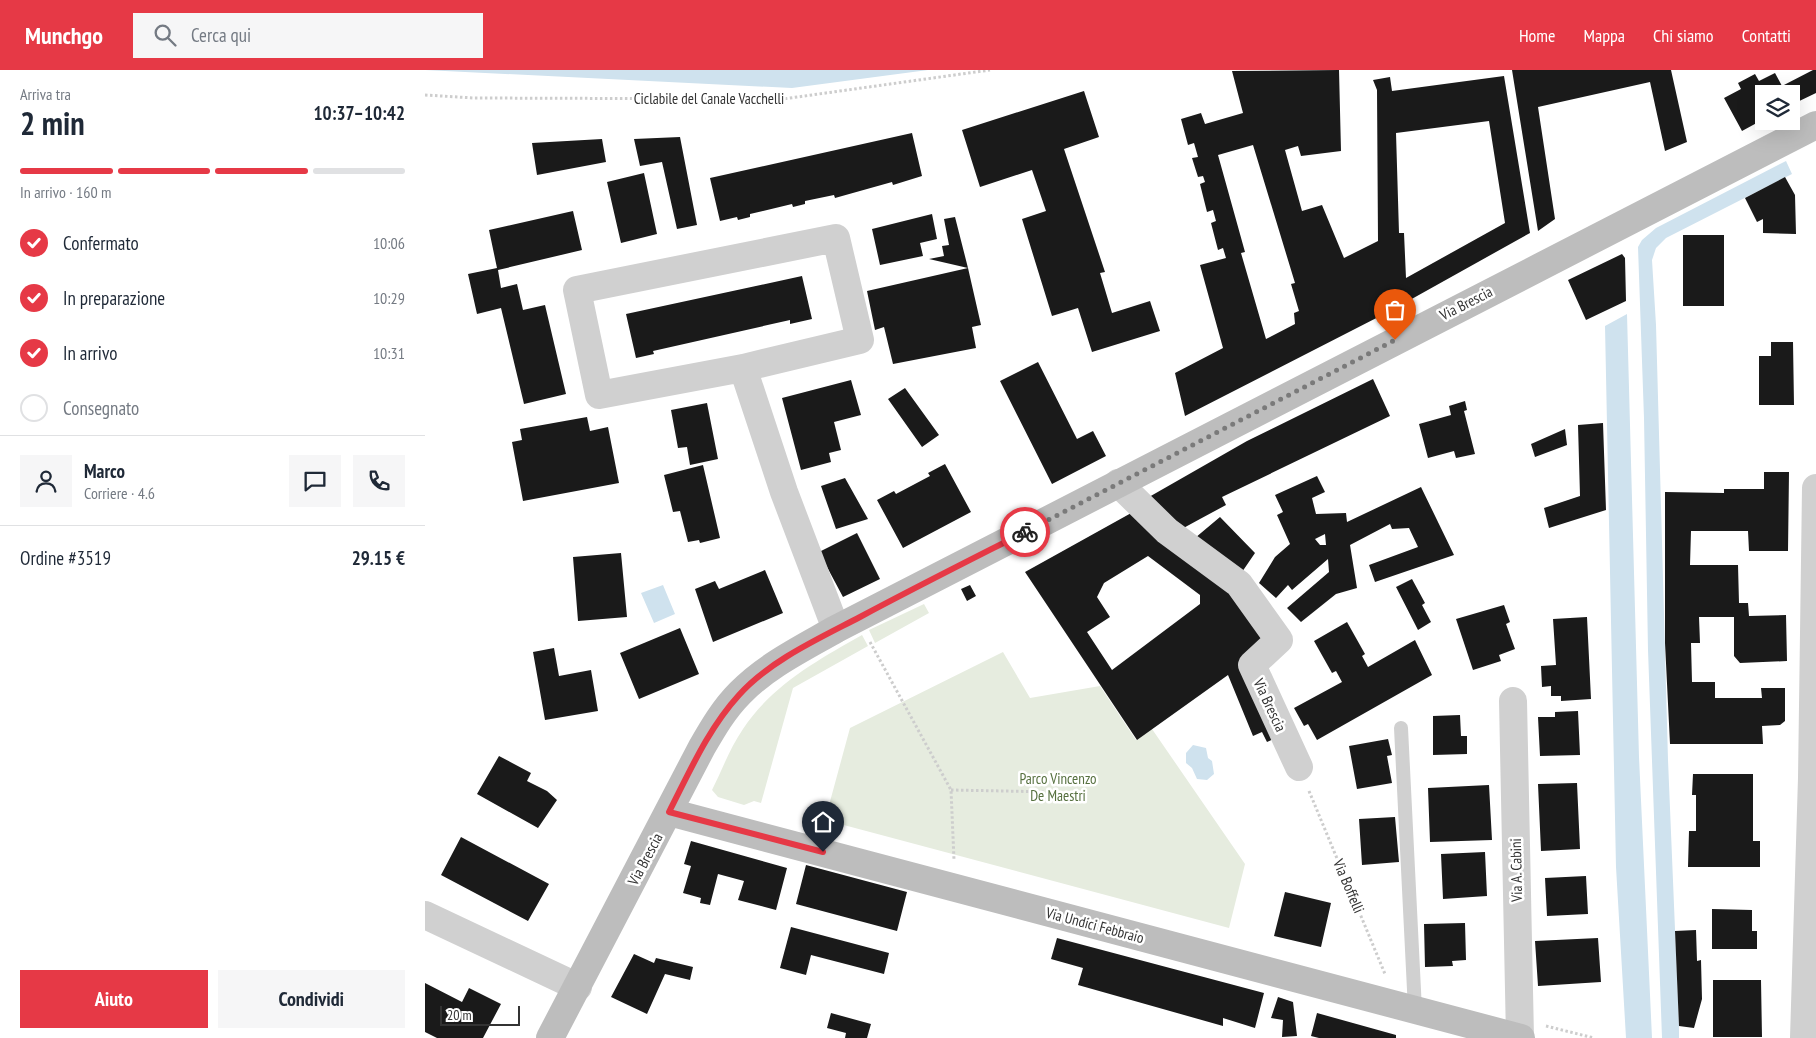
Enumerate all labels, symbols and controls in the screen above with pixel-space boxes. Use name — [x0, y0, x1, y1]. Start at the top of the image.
search box — [133, 13, 483, 58]
text: Munchgo — [25, 20, 103, 51]
icon: search — [151, 21, 179, 49]
text: Cerca qui — [191, 23, 251, 47]
text: Home — [1519, 24, 1556, 47]
text: Mappa — [1584, 24, 1625, 47]
text: Chi siamo — [1653, 24, 1714, 47]
text: Contatti — [1742, 24, 1791, 47]
text: Arriva tra — [20, 84, 71, 104]
map controls — [1755, 85, 1800, 130]
button: layers — [1755, 85, 1800, 130]
street label: Ciclabile del Canale Vacchelli — [634, 89, 784, 108]
text: 10:37–10:42 — [313, 101, 405, 125]
text: 2 min — [20, 102, 85, 144]
text: In arrivo · 160 m — [20, 182, 112, 202]
icon: check — [20, 229, 48, 257]
text: Confermato — [63, 231, 139, 255]
text: 10:06 — [373, 233, 405, 253]
street label: Via Brescia — [1436, 282, 1495, 325]
icon: check — [20, 284, 48, 312]
text: In preparazione — [63, 286, 165, 310]
text: 10:29 — [373, 288, 405, 308]
pin — [1374, 289, 1416, 340]
icon: bag — [1381, 296, 1409, 324]
icon: check — [20, 339, 48, 367]
text: In arrivo — [63, 341, 118, 365]
text: 10:31 — [373, 343, 405, 363]
text: Consegnato — [63, 396, 139, 420]
button: person — [20, 455, 72, 507]
button: chat — [289, 455, 341, 507]
button: phone — [353, 455, 405, 507]
text: Marco — [84, 459, 125, 483]
text: Corriere · 4.6 — [84, 483, 155, 503]
courier — [1000, 507, 1050, 557]
icon: bike — [1011, 518, 1039, 546]
text: Ordine #3519 — [20, 546, 111, 570]
text: 29.15 € — [352, 546, 405, 570]
street label: Via Brescia — [1249, 675, 1291, 735]
park label: Parco Vincenzo De Maestri — [1019, 769, 1097, 805]
pin — [802, 801, 844, 852]
icon: home — [809, 808, 837, 836]
street label: Via Brescia — [623, 830, 667, 889]
street label: Via A. Cabini — [1506, 838, 1526, 903]
street label: Via Boffelli — [1329, 855, 1369, 916]
street label: Via Undici Febbraio — [1043, 903, 1146, 947]
button: Aiuto — [20, 970, 208, 1028]
button: Condividi — [218, 970, 405, 1028]
scale bar — [440, 1003, 520, 1026]
text: 20 m — [447, 1006, 472, 1024]

